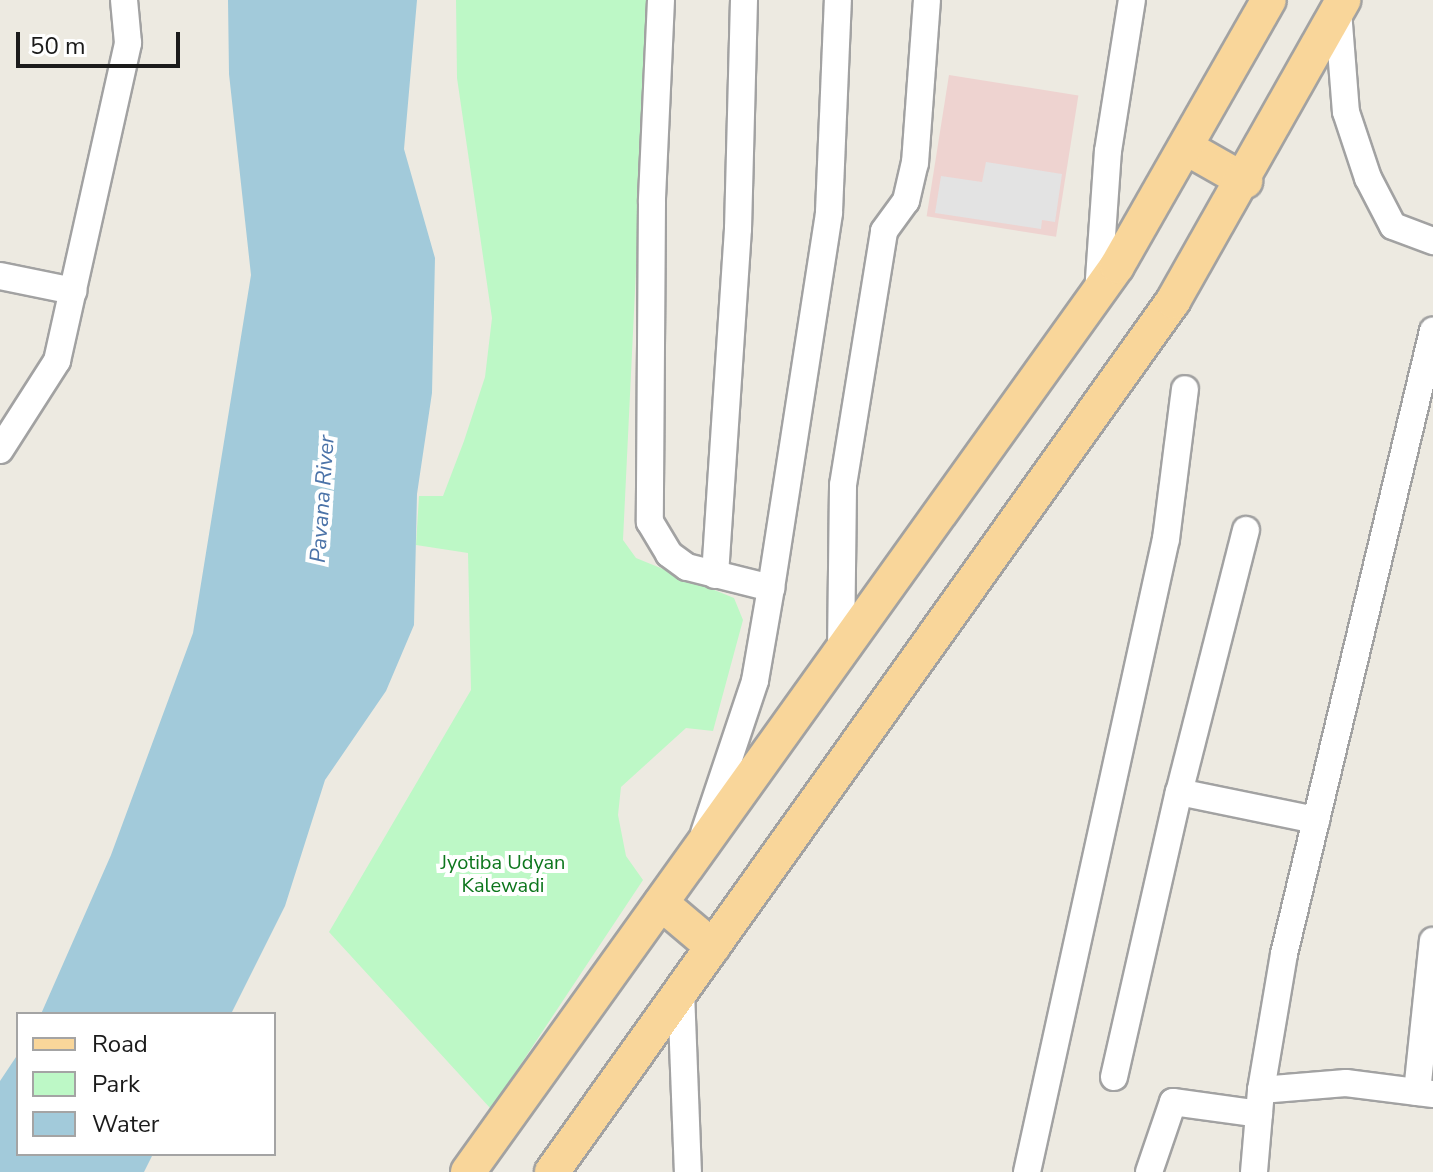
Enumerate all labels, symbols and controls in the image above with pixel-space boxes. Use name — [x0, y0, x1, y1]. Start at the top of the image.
scale bar — [20, 16, 184, 66]
text: 50 m — [30, 30, 86, 62]
water label: Pavana River — [305, 434, 341, 564]
park label: Jyotiba Udyan Kalewadi — [441, 850, 565, 897]
legend — [16, 1012, 276, 1156]
text: Road — [92, 1028, 148, 1060]
text: Park — [92, 1068, 140, 1100]
text: Water — [92, 1108, 159, 1140]

